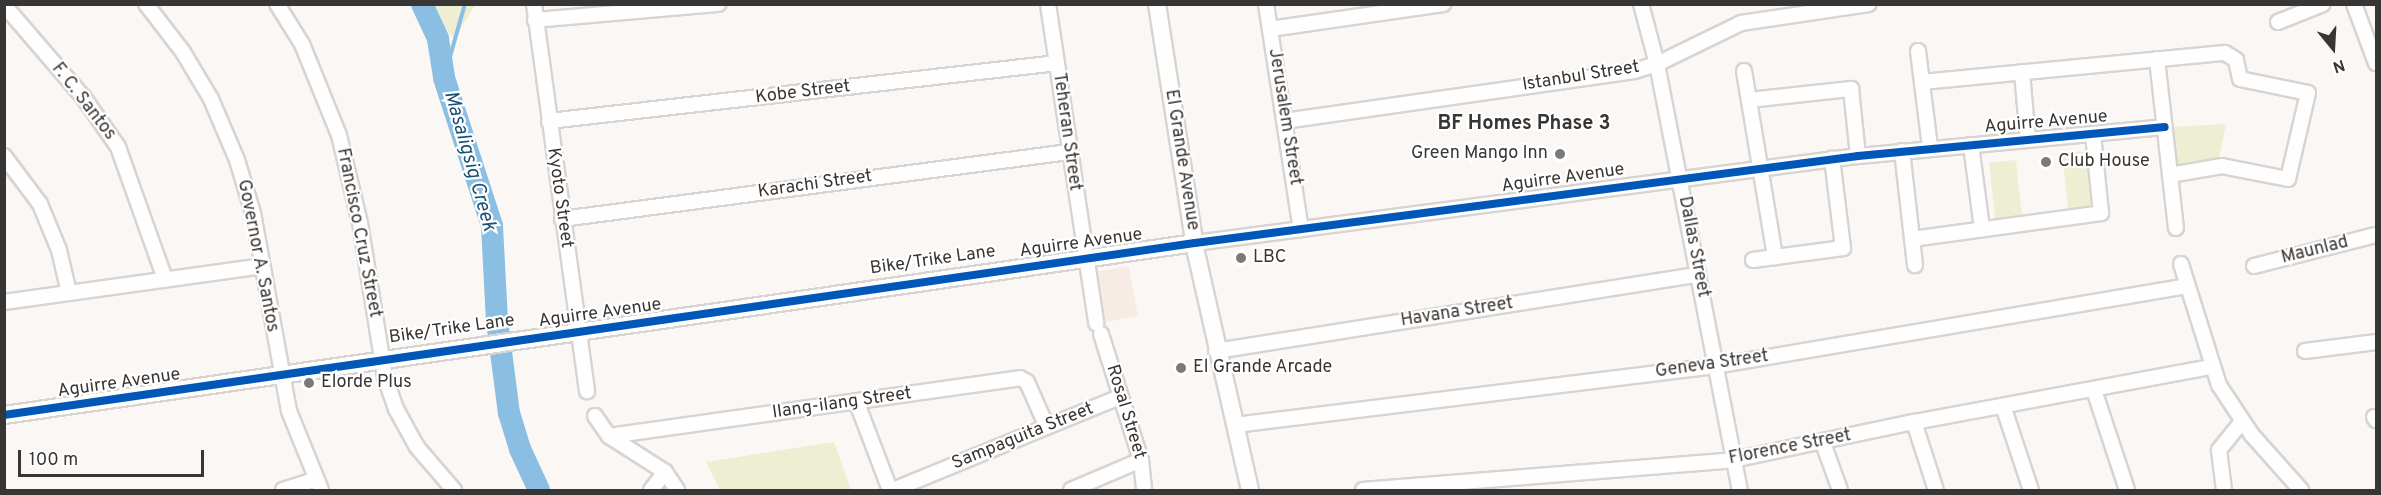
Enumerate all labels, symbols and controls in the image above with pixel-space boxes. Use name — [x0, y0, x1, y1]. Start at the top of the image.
north arrow — [2303, 18, 2363, 78]
street label: Jerusalem Street — [1263, 47, 1305, 187]
text: N — [2330, 54, 2347, 76]
street label: Istanbul Street — [1521, 57, 1641, 97]
street label: F. C. Santos — [46, 59, 120, 145]
street label: Teheran Street — [1047, 72, 1085, 192]
street label: Kobe Street — [754, 76, 852, 110]
water label: Masaligsig Creek — [438, 88, 500, 234]
street label: El Grande Avenue — [1159, 88, 1203, 232]
street label: Aguirre Avenue — [1983, 107, 2109, 139]
district label: BF Homes Phase 3 — [1438, 112, 1610, 136]
place label: Green Mango Inn — [1411, 143, 1548, 165]
street label: Francisco Cruz Street — [331, 146, 385, 320]
street label: Kyoto Street — [541, 147, 577, 249]
marker: Green Mango Inn — [1553, 147, 1567, 161]
place label: Club House — [2058, 151, 2150, 173]
marker: Club House — [2039, 155, 2053, 169]
street label: Aguirre Avenue — [1500, 160, 1626, 198]
street label: Karachi Street — [756, 166, 874, 204]
street label: Governor A. Santos — [232, 178, 282, 334]
street label: Dallas Street — [1673, 195, 1713, 299]
street label: Aguirre Avenue — [1018, 225, 1144, 263]
street label: Maunlad — [2279, 232, 2351, 270]
street label: Bike/Trike Lane — [869, 241, 997, 281]
place label: LBC — [1253, 247, 1286, 269]
marker: LBC — [1234, 251, 1248, 265]
street label: Havana Street — [1399, 293, 1515, 333]
street label: Aguirre Avenue — [537, 295, 663, 333]
street label: Bike/Trike Lane — [388, 310, 516, 350]
street label: Geneva Street — [1654, 346, 1770, 384]
place label: El Grande Arcade — [1193, 357, 1333, 379]
marker: El Grande Arcade — [1174, 361, 1188, 375]
street label: Rosal Street — [1100, 362, 1150, 462]
street label: Aguirre Avenue — [56, 365, 182, 403]
place label: Elorde Plus — [321, 372, 412, 394]
marker: Elorde Plus — [302, 376, 316, 390]
street label: Ilang-ilang Street — [771, 384, 913, 424]
street label: Sampaguita Street — [949, 399, 1097, 475]
street label: Florence Street — [1727, 426, 1853, 470]
scale bar — [21, 438, 207, 476]
text: 100 m — [29, 449, 78, 472]

